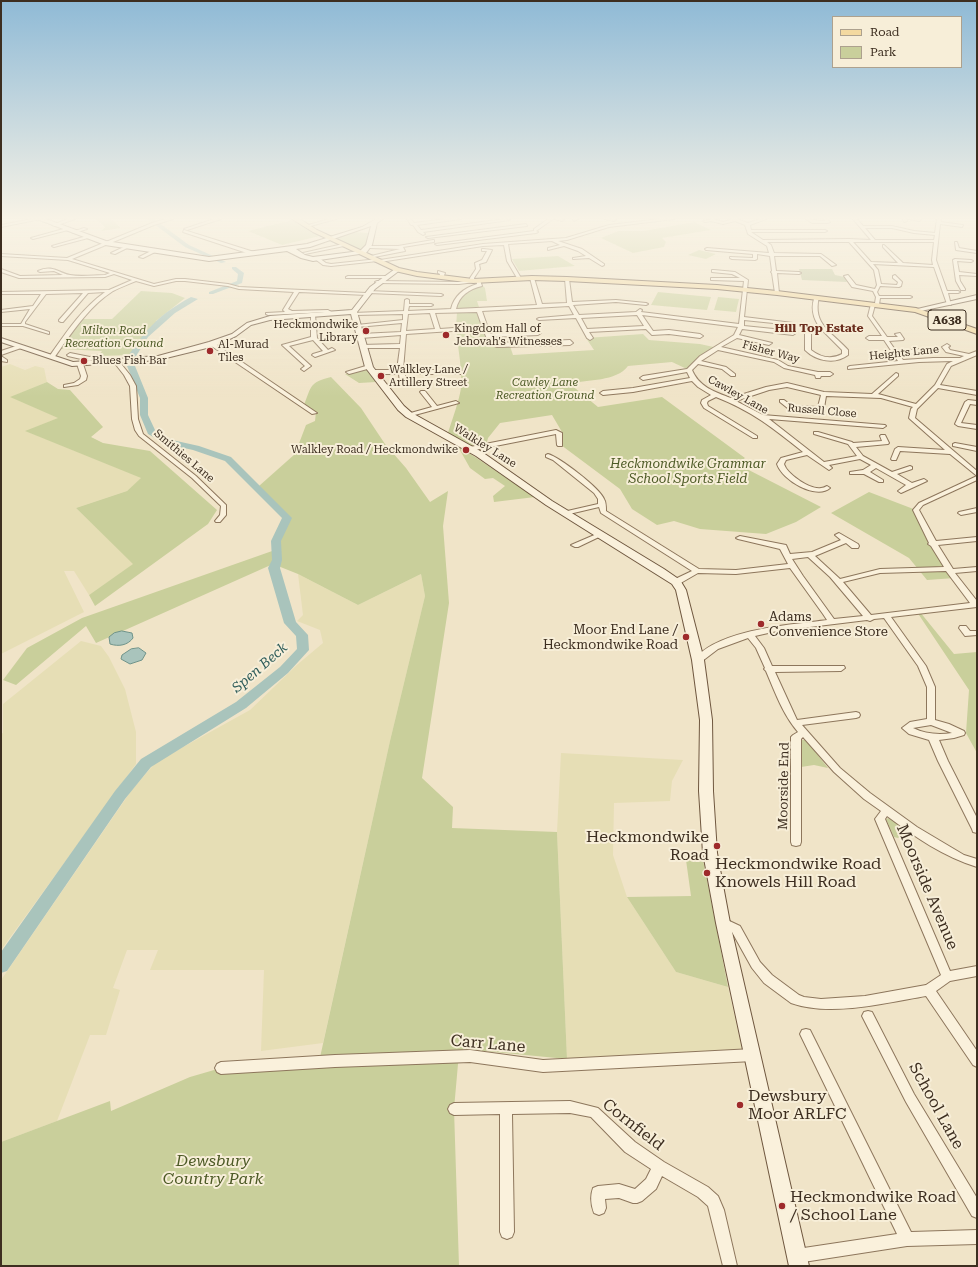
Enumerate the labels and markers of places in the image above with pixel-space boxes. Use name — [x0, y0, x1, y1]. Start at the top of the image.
place label: Heckmondwike Library — [274, 318, 358, 344]
place label: Kingdom Hall of Jehovah's Witnesses — [454, 322, 562, 348]
marker: Heckmondwike Library — [361, 326, 371, 336]
marker: Kingdom Hall of Jehovah's Witnesses — [441, 330, 451, 340]
place label: Al-Murad Tiles — [218, 338, 269, 364]
marker: Al-Murad Tiles — [205, 346, 215, 356]
place label: Blues Fish Bar — [92, 354, 167, 368]
marker: Blues Fish Bar — [79, 356, 89, 366]
place label: Walkley Lane / Artillery Street — [389, 363, 468, 389]
marker: Walkley Lane / Artillery Street — [376, 371, 386, 381]
place label: Walkley Road / Heckmondwike — [291, 443, 458, 457]
marker: Walkley Road / Heckmondwike — [461, 445, 471, 455]
place label: Adams Convenience Store — [769, 609, 888, 640]
marker: Adams Convenience Store — [756, 619, 766, 629]
place label: Moor End Lane / Heckmondwike Road — [543, 622, 678, 653]
marker: Moor End Lane / Heckmondwike Road — [681, 632, 691, 642]
place label: Heckmondwike Road — [586, 827, 709, 865]
marker: Heckmondwike Road — [712, 841, 722, 851]
place label: Heckmondwike Road Knowels Hill Road — [715, 854, 881, 892]
marker: Heckmondwike Road Knowels Hill Road — [702, 868, 712, 878]
place label: Dewsbury Moor ARLFC — [748, 1086, 847, 1124]
marker: Dewsbury Moor ARLFC — [735, 1100, 745, 1110]
place label: Heckmondwike Road / School Lane — [790, 1187, 956, 1225]
marker: Heckmondwike Road / School Lane — [777, 1201, 787, 1211]

